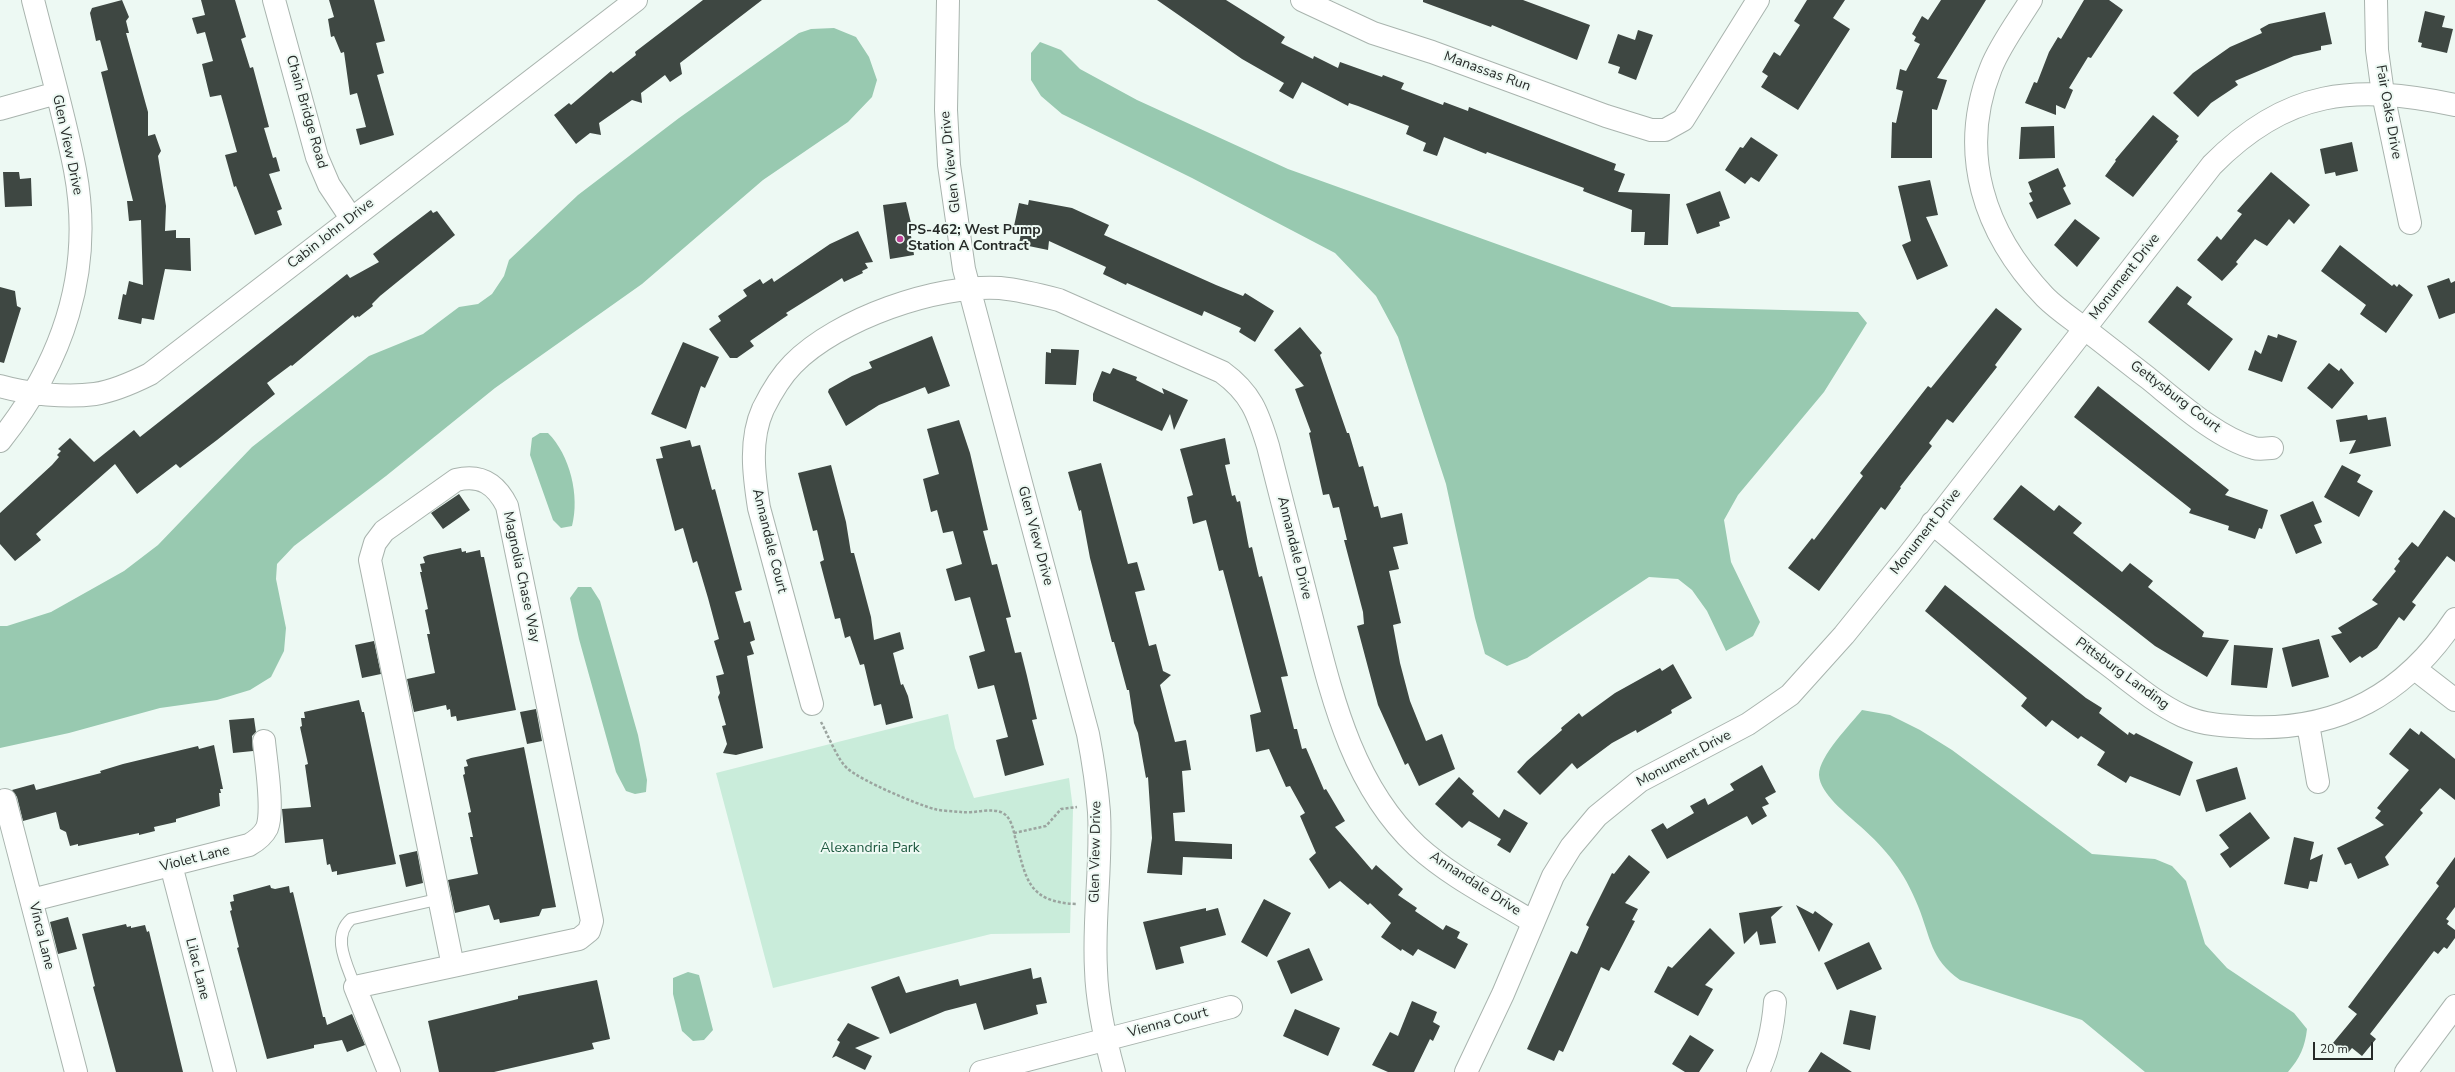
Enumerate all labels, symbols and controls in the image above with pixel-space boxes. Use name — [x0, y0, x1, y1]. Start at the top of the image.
street label: Manassas Run — [1441, 49, 1533, 95]
street label: Chain Bridge Road — [282, 53, 330, 171]
street label: Fair Oaks Drive — [2371, 64, 2405, 160]
street label: Glen View Drive — [48, 93, 86, 197]
street label: Glen View Drive — [937, 110, 965, 214]
street label: Cabin John Drive — [285, 195, 377, 273]
place label: PS-462; West Pump Station A Contract — [908, 223, 1041, 256]
street label: Monument Drive — [2086, 231, 2164, 323]
marker: PS-462; West Pump Station A Contract — [895, 234, 905, 244]
street label: Gettysburg Court — [2127, 358, 2223, 436]
street label: Glen View Drive — [1014, 485, 1056, 587]
street label: Monument Drive — [1887, 486, 1965, 578]
street label: Annandale Court — [748, 487, 790, 595]
street label: Annandale Drive — [1273, 495, 1315, 601]
street label: Magnolia Chase Way — [499, 510, 543, 644]
street label: Pittsburg Landing — [2072, 634, 2172, 714]
street label: Monument Drive — [1634, 727, 1734, 791]
street label: Glen View Drive — [1087, 801, 1105, 903]
park label: Alexandria Park — [820, 841, 920, 857]
street label: Violet Lane — [158, 842, 232, 876]
street label: Annandale Drive — [1426, 848, 1524, 920]
street label: Vinca Lane — [25, 901, 57, 971]
street label: Lilac Lane — [181, 936, 213, 1002]
street label: Vienna Court — [1126, 1004, 1210, 1042]
scale bar — [2315, 1034, 2375, 1060]
text: 20 m — [2320, 1041, 2348, 1057]

